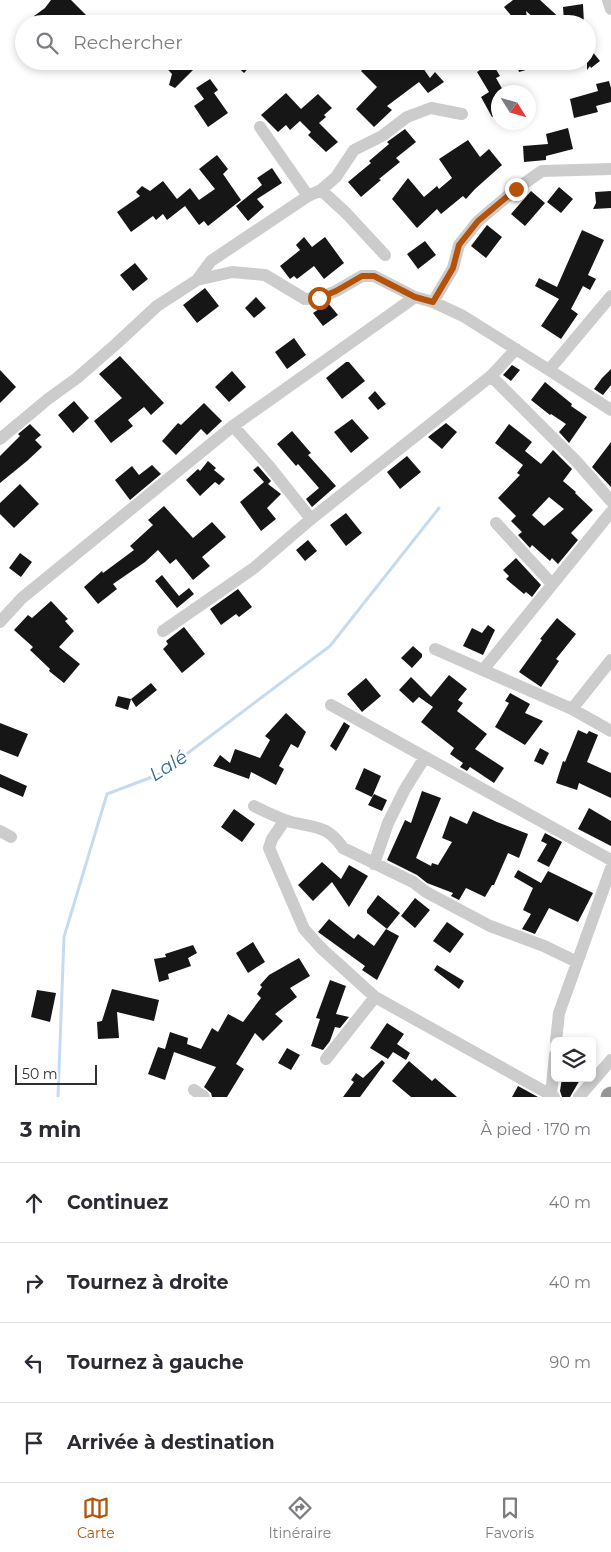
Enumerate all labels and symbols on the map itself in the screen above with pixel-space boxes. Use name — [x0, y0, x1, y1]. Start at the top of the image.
north arrow — [491, 85, 536, 130]
route end — [505, 178, 528, 201]
route start — [308, 287, 331, 310]
water label: Lalé — [145, 745, 192, 786]
scale bar — [15, 1062, 98, 1085]

